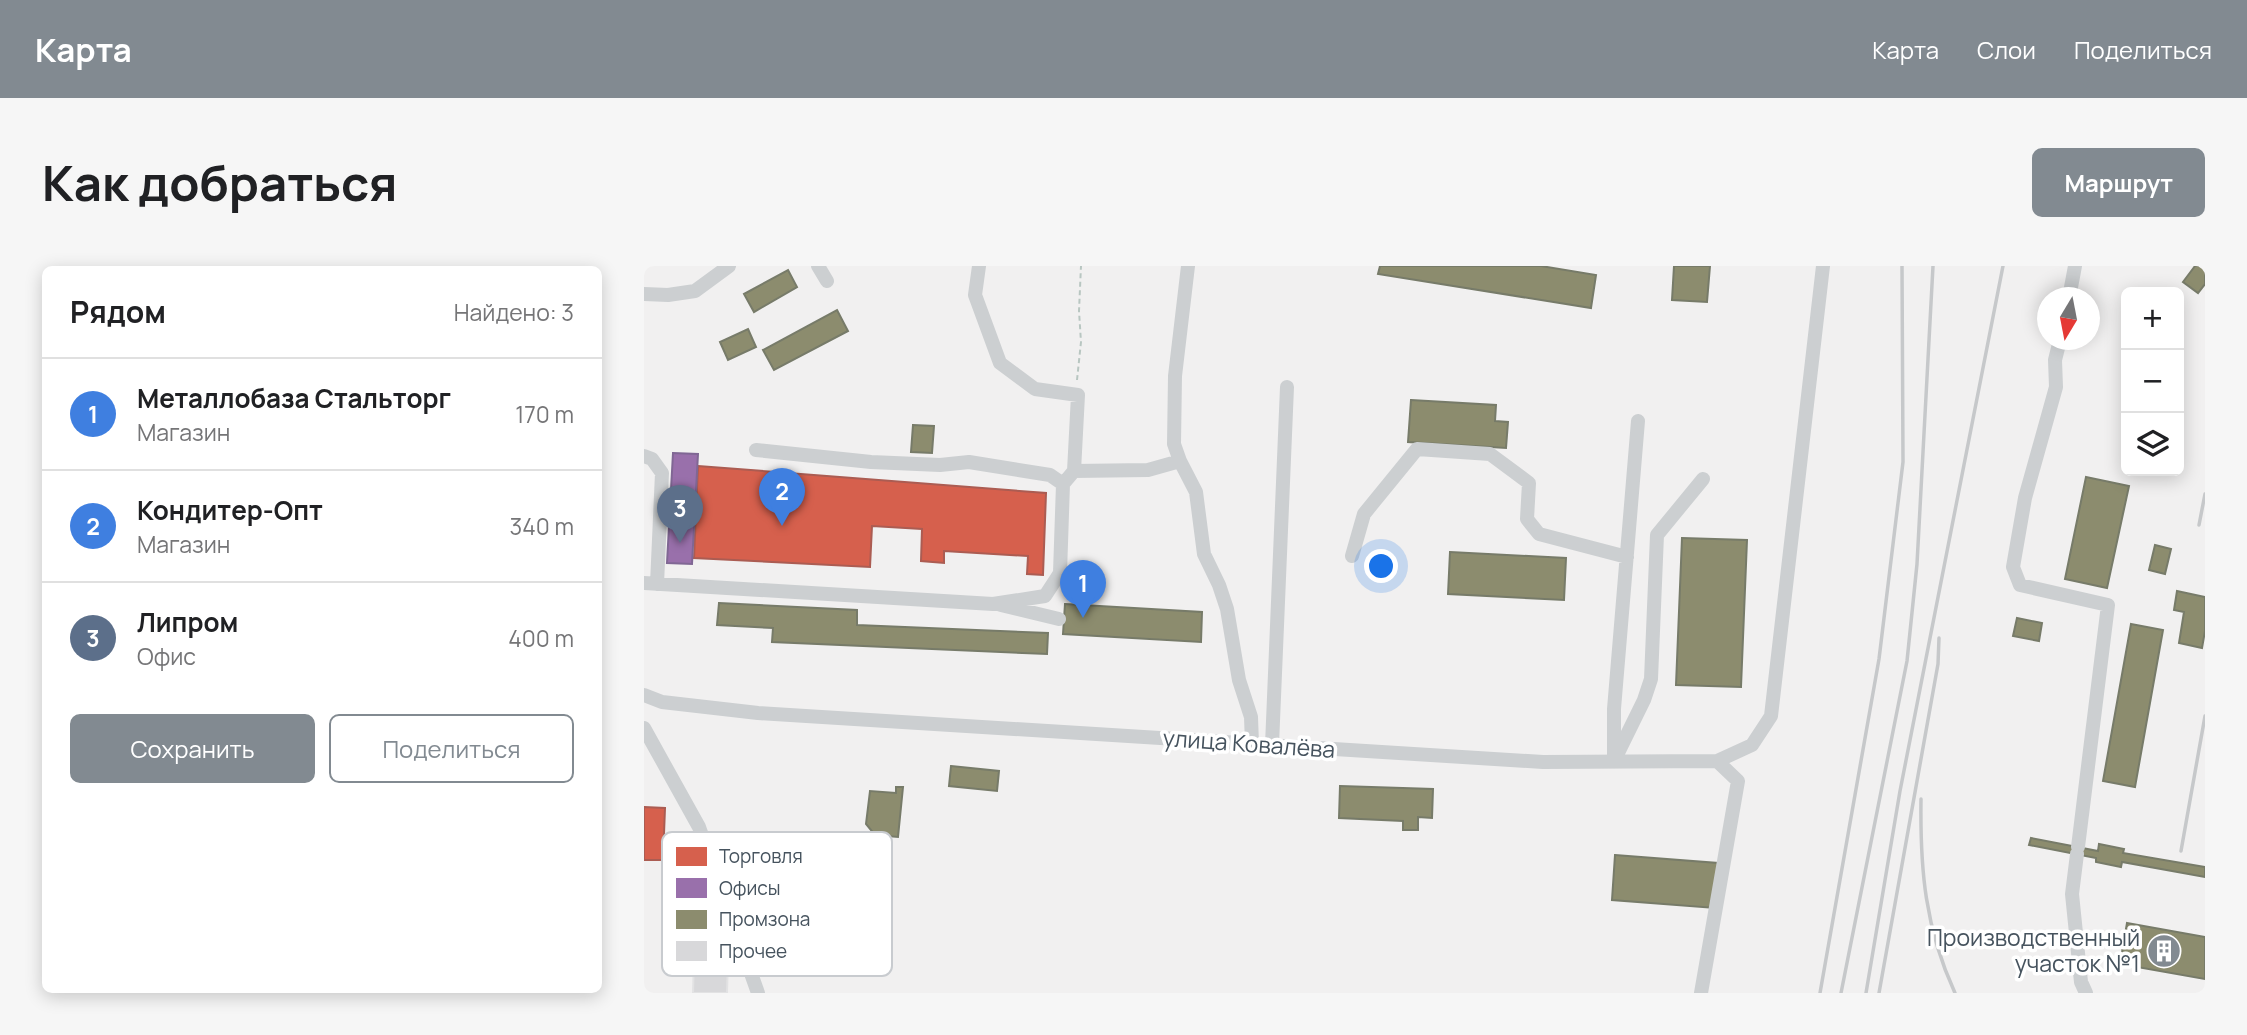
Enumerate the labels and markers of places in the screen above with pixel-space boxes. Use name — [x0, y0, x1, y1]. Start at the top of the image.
pin: 2 — [759, 468, 805, 526]
pin: 3 — [657, 485, 703, 543]
pin: 1 — [1060, 560, 1106, 618]
place label: Производственный участок №1 — [1927, 921, 2140, 979]
building icon: Производственный участок №1 — [2145, 932, 2183, 970]

